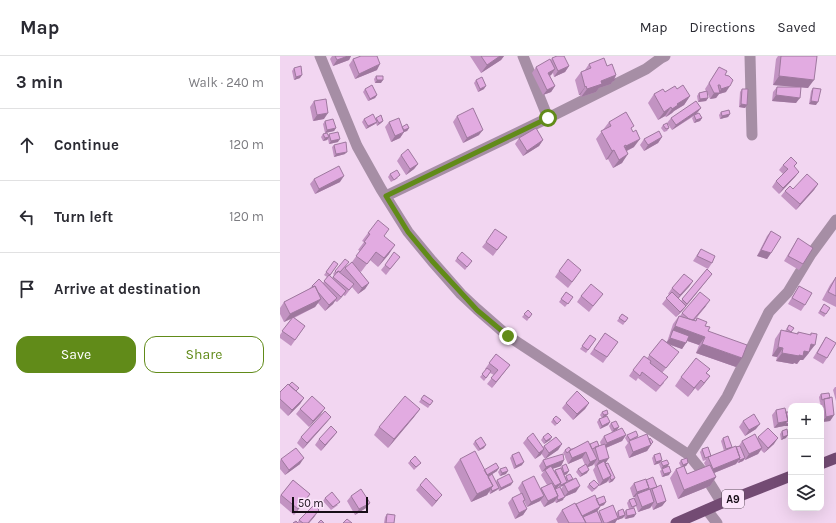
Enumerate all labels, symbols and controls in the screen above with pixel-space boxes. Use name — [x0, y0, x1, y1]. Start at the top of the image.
text: Map — [20, 17, 59, 39]
text: Map — [640, 19, 668, 36]
text: Directions — [690, 19, 755, 36]
text: Saved — [777, 19, 816, 36]
text: 3 min — [16, 72, 63, 92]
text: Walk · 240 m — [188, 75, 264, 90]
route start — [539, 109, 557, 127]
icon: ahead — [16, 134, 38, 156]
text: Continue — [54, 136, 119, 154]
text: 120 m — [229, 137, 264, 152]
icon: left — [16, 206, 38, 228]
text: Turn left — [54, 208, 113, 226]
text: 120 m — [229, 209, 264, 224]
icon: arrive — [16, 278, 38, 300]
text: Arrive at destination — [54, 280, 201, 298]
route end — [499, 327, 517, 345]
button: Save — [16, 336, 136, 373]
button: Share — [144, 336, 264, 373]
map controls — [788, 403, 824, 511]
button: + — [788, 403, 824, 439]
button: − — [788, 439, 824, 475]
button: layers — [788, 475, 824, 511]
road number: A9 — [722, 490, 744, 508]
scale bar — [292, 495, 368, 514]
text: 50 m — [298, 497, 324, 510]

